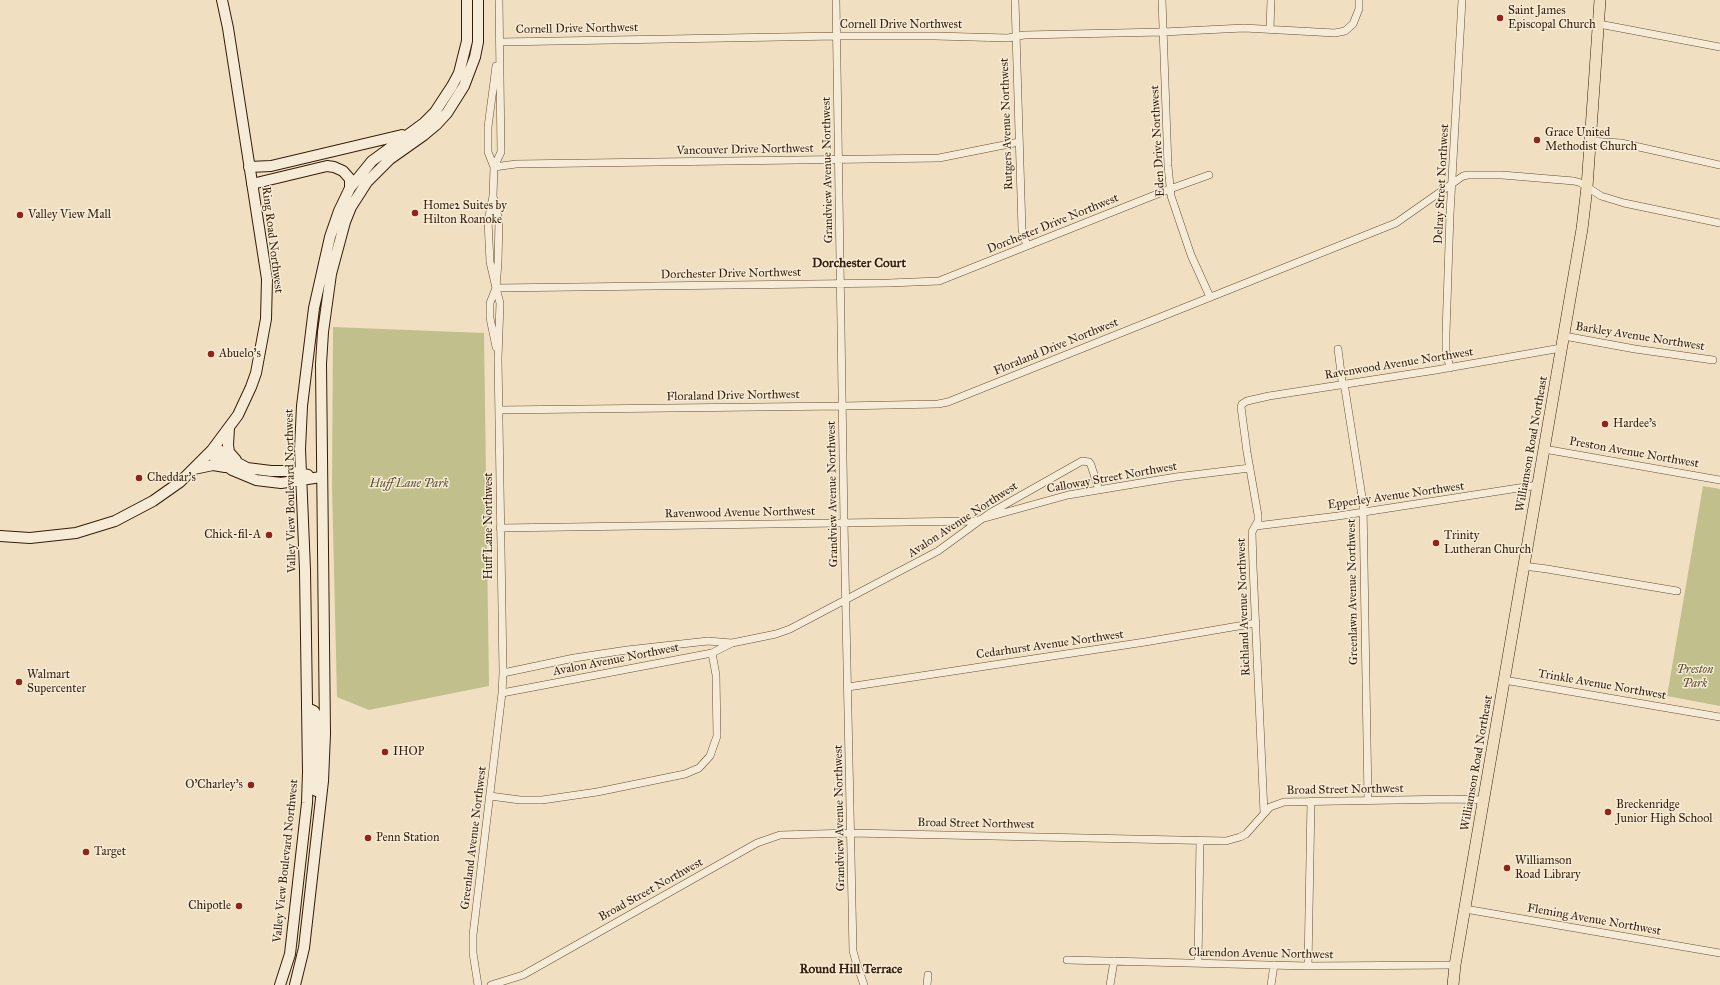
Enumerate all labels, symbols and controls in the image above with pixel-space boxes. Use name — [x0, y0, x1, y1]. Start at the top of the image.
place label: Saint James Episcopal Church — [1508, 4, 1596, 32]
marker: Saint James Episcopal Church — [1495, 13, 1505, 23]
street label: Cornell Drive Northwest — [840, 18, 962, 32]
street label: Cornell Drive Northwest — [516, 21, 638, 37]
street label: Rutgers Avenue Northwest — [997, 58, 1017, 190]
street label: Eden Drive Northwest — [1148, 85, 1168, 197]
street label: Grandview Avenue Northwest — [820, 97, 836, 243]
street label: Delray Street Northwest — [1432, 123, 1452, 245]
place label: Grace United Methodist Church — [1545, 126, 1637, 154]
marker: Grace United Methodist Church — [1532, 135, 1542, 145]
street label: Vancouver Drive Northwest — [676, 142, 814, 158]
street label: Ring Road Northwest — [258, 186, 286, 294]
street label: Dorchester Drive Northwest — [985, 191, 1121, 257]
place label: Home2 Suites by Hilton Roanoke — [423, 199, 507, 227]
place label: Valley View Mall — [28, 208, 111, 222]
marker: Home2 Suites by Hilton Roanoke — [410, 208, 420, 218]
marker: Valley View Mall — [15, 210, 25, 220]
district label: Dorchester Court — [812, 256, 906, 272]
street label: Dorchester Drive Northwest — [661, 266, 801, 282]
street label: Floraland Drive Northwest — [992, 315, 1120, 379]
street label: Barkley Avenue Northwest — [1574, 320, 1706, 354]
street label: Ravenwood Avenue Northwest — [1324, 345, 1474, 383]
place label: Abuelo's — [219, 347, 261, 361]
marker: Abuelo's — [206, 349, 216, 359]
street label: Williamson Road Northeast — [1513, 375, 1551, 513]
street label: Floraland Drive Northwest — [666, 388, 800, 404]
street label: Valley View Boulevard Northwest — [282, 409, 300, 573]
place label: Hardee's — [1613, 417, 1656, 431]
marker: Hardee's — [1600, 419, 1610, 429]
street label: Grandview Avenue Northwest — [825, 421, 841, 567]
street label: Preston Avenue Northwest — [1568, 434, 1700, 472]
street label: Calloway Street Northwest — [1046, 459, 1178, 497]
place label: Cheddar's — [147, 471, 196, 485]
street label: Huff Lane Northwest — [482, 472, 496, 580]
marker: Cheddar's — [134, 473, 144, 483]
park label: Huff Lane Park — [369, 477, 449, 491]
street label: Avalon Avenue Northwest — [905, 479, 1021, 561]
street label: Epperley Avenue Northwest — [1327, 479, 1465, 513]
street label: Ravenwood Avenue Northwest — [665, 504, 815, 522]
street label: Greenlawn Avenue Northwest — [1345, 519, 1361, 665]
place label: Chick-fil-A — [204, 528, 261, 542]
place label: Trinity Lutheran Church — [1444, 529, 1531, 557]
marker: Chick-fil-A — [264, 530, 274, 540]
street label: Richland Avenue Northwest — [1234, 538, 1254, 676]
marker: Trinity Lutheran Church — [1431, 538, 1441, 548]
street label: Cedarhurst Avenue Northwest — [975, 628, 1125, 662]
street label: Avalon Avenue Northwest — [552, 641, 680, 679]
park label: Preston Park — [1677, 663, 1713, 691]
street label: Trinkle Avenue Northwest — [1537, 667, 1667, 703]
place label: Walmart Supercenter — [27, 668, 86, 696]
marker: Walmart Supercenter — [14, 677, 24, 687]
street label: Williamson Road Northeast — [1458, 694, 1496, 832]
place label: IHOP — [393, 745, 424, 759]
street label: Grandview Avenue Northwest — [832, 745, 848, 891]
marker: IHOP — [380, 747, 390, 757]
street label: Greenland Avenue Northwest — [458, 765, 490, 911]
place label: O'Charley's — [185, 778, 243, 792]
street label: Valley View Boulevard Northwest — [270, 779, 302, 943]
marker: O'Charley's — [246, 780, 256, 790]
street label: Broad Street Northwest — [1286, 782, 1404, 798]
place label: Breckenridge Junior High School — [1616, 798, 1712, 826]
marker: Breckenridge Junior High School — [1603, 807, 1613, 817]
street label: Broad Street Northwest — [917, 816, 1035, 832]
place label: Penn Station — [376, 831, 439, 845]
marker: Penn Station — [363, 833, 373, 843]
place label: Target — [94, 845, 126, 859]
marker: Target — [81, 847, 91, 857]
place label: Williamson Road Library — [1515, 854, 1581, 882]
street label: Broad Street Northwest — [596, 855, 706, 925]
marker: Williamson Road Library — [1502, 863, 1512, 873]
place label: Chipotle — [188, 899, 231, 913]
marker: Chipotle — [234, 901, 244, 911]
street label: Fleming Avenue Northwest — [1526, 901, 1662, 939]
street label: Clarendon Avenue Northwest — [1188, 946, 1334, 962]
district label: Round Hill Terrace — [799, 962, 903, 978]

